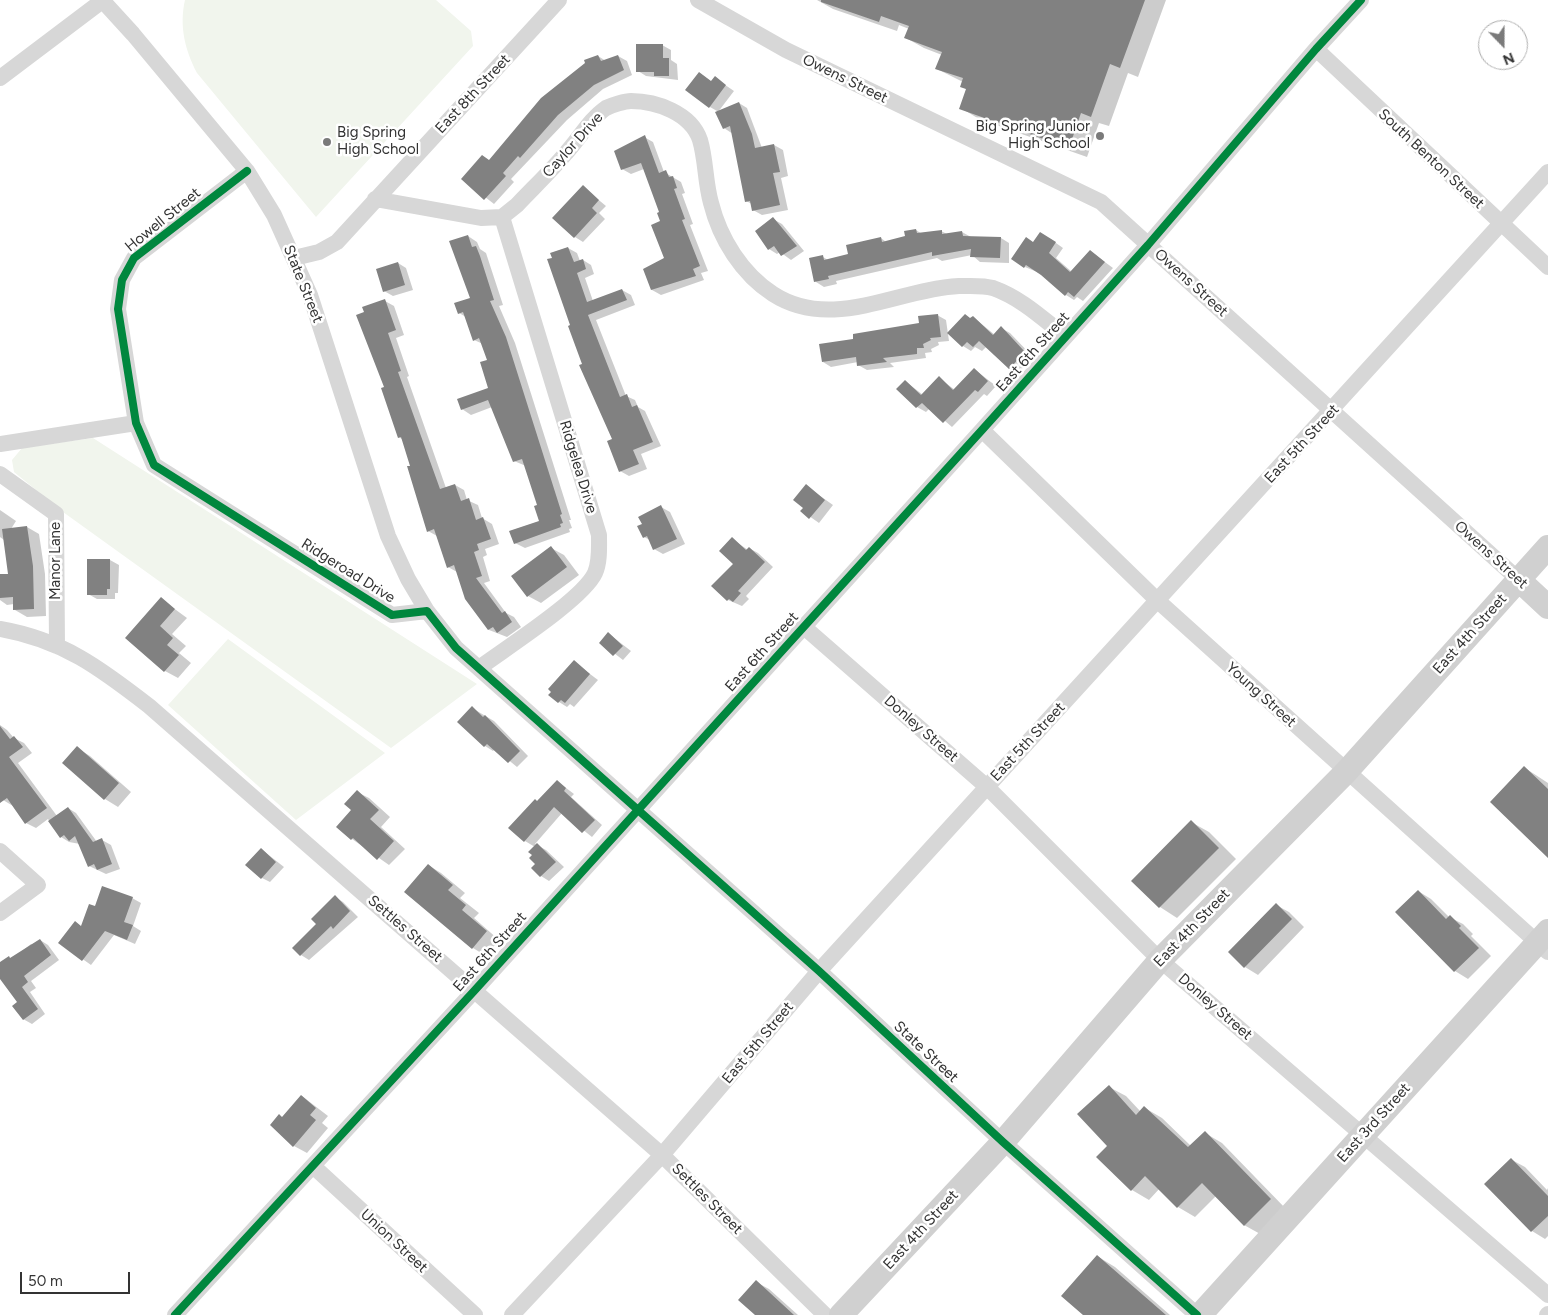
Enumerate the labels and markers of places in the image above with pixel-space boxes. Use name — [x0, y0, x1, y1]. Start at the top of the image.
place label: Big Spring Junior High School — [976, 118, 1090, 153]
place label: Big Spring High School — [337, 124, 419, 159]
marker: Big Spring Junior High School — [1094, 130, 1106, 142]
marker: Big Spring High School — [321, 136, 333, 148]

